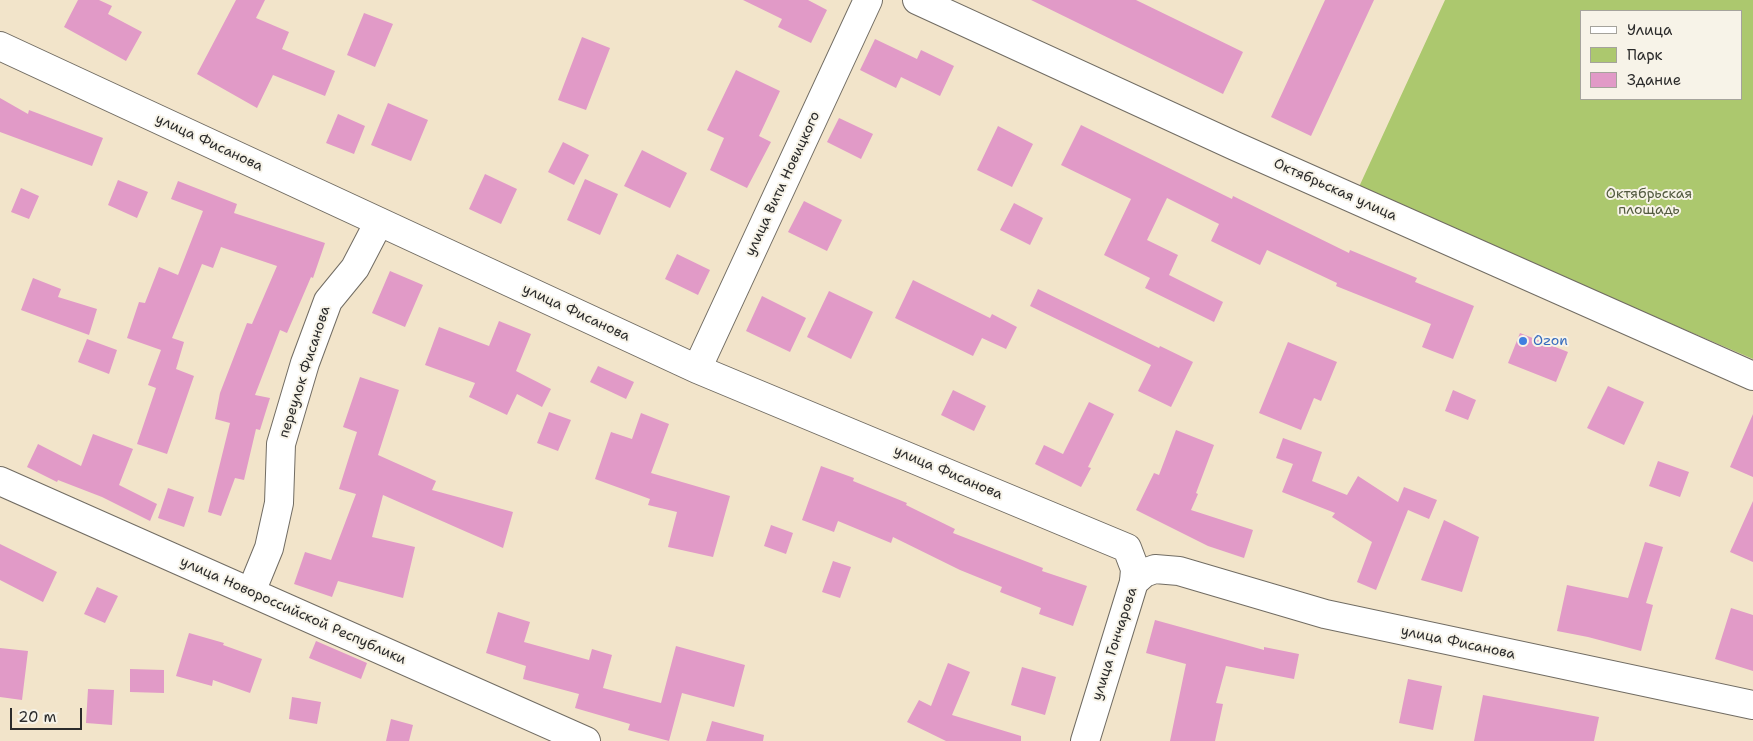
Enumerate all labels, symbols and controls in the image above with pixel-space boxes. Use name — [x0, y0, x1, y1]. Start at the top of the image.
legend — [1580, 10, 1743, 100]
text: Улица — [1627, 20, 1672, 40]
text: Парк — [1627, 45, 1663, 65]
text: Здание — [1627, 70, 1681, 90]
street label: улица Вити Новицкого — [742, 109, 824, 259]
street label: улица Фисанова — [153, 111, 265, 175]
street label: Октябрьская улица — [1271, 155, 1399, 225]
park label: Октябрьская площадь — [1606, 186, 1692, 218]
street label: улица Фисанова — [520, 281, 632, 345]
street label: переулок Фисанова — [276, 304, 334, 440]
place label: Ozon — [1533, 333, 1568, 349]
marker: Ozon — [1517, 335, 1529, 347]
street label: улица Фисанова — [891, 442, 1005, 504]
street label: улица Новороссийской Республики — [177, 553, 409, 669]
street label: улица Гончарова — [1089, 585, 1141, 703]
street label: улица Фисанова — [1399, 623, 1517, 663]
scale bar — [12, 698, 85, 730]
text: 20 m — [18, 707, 57, 727]

